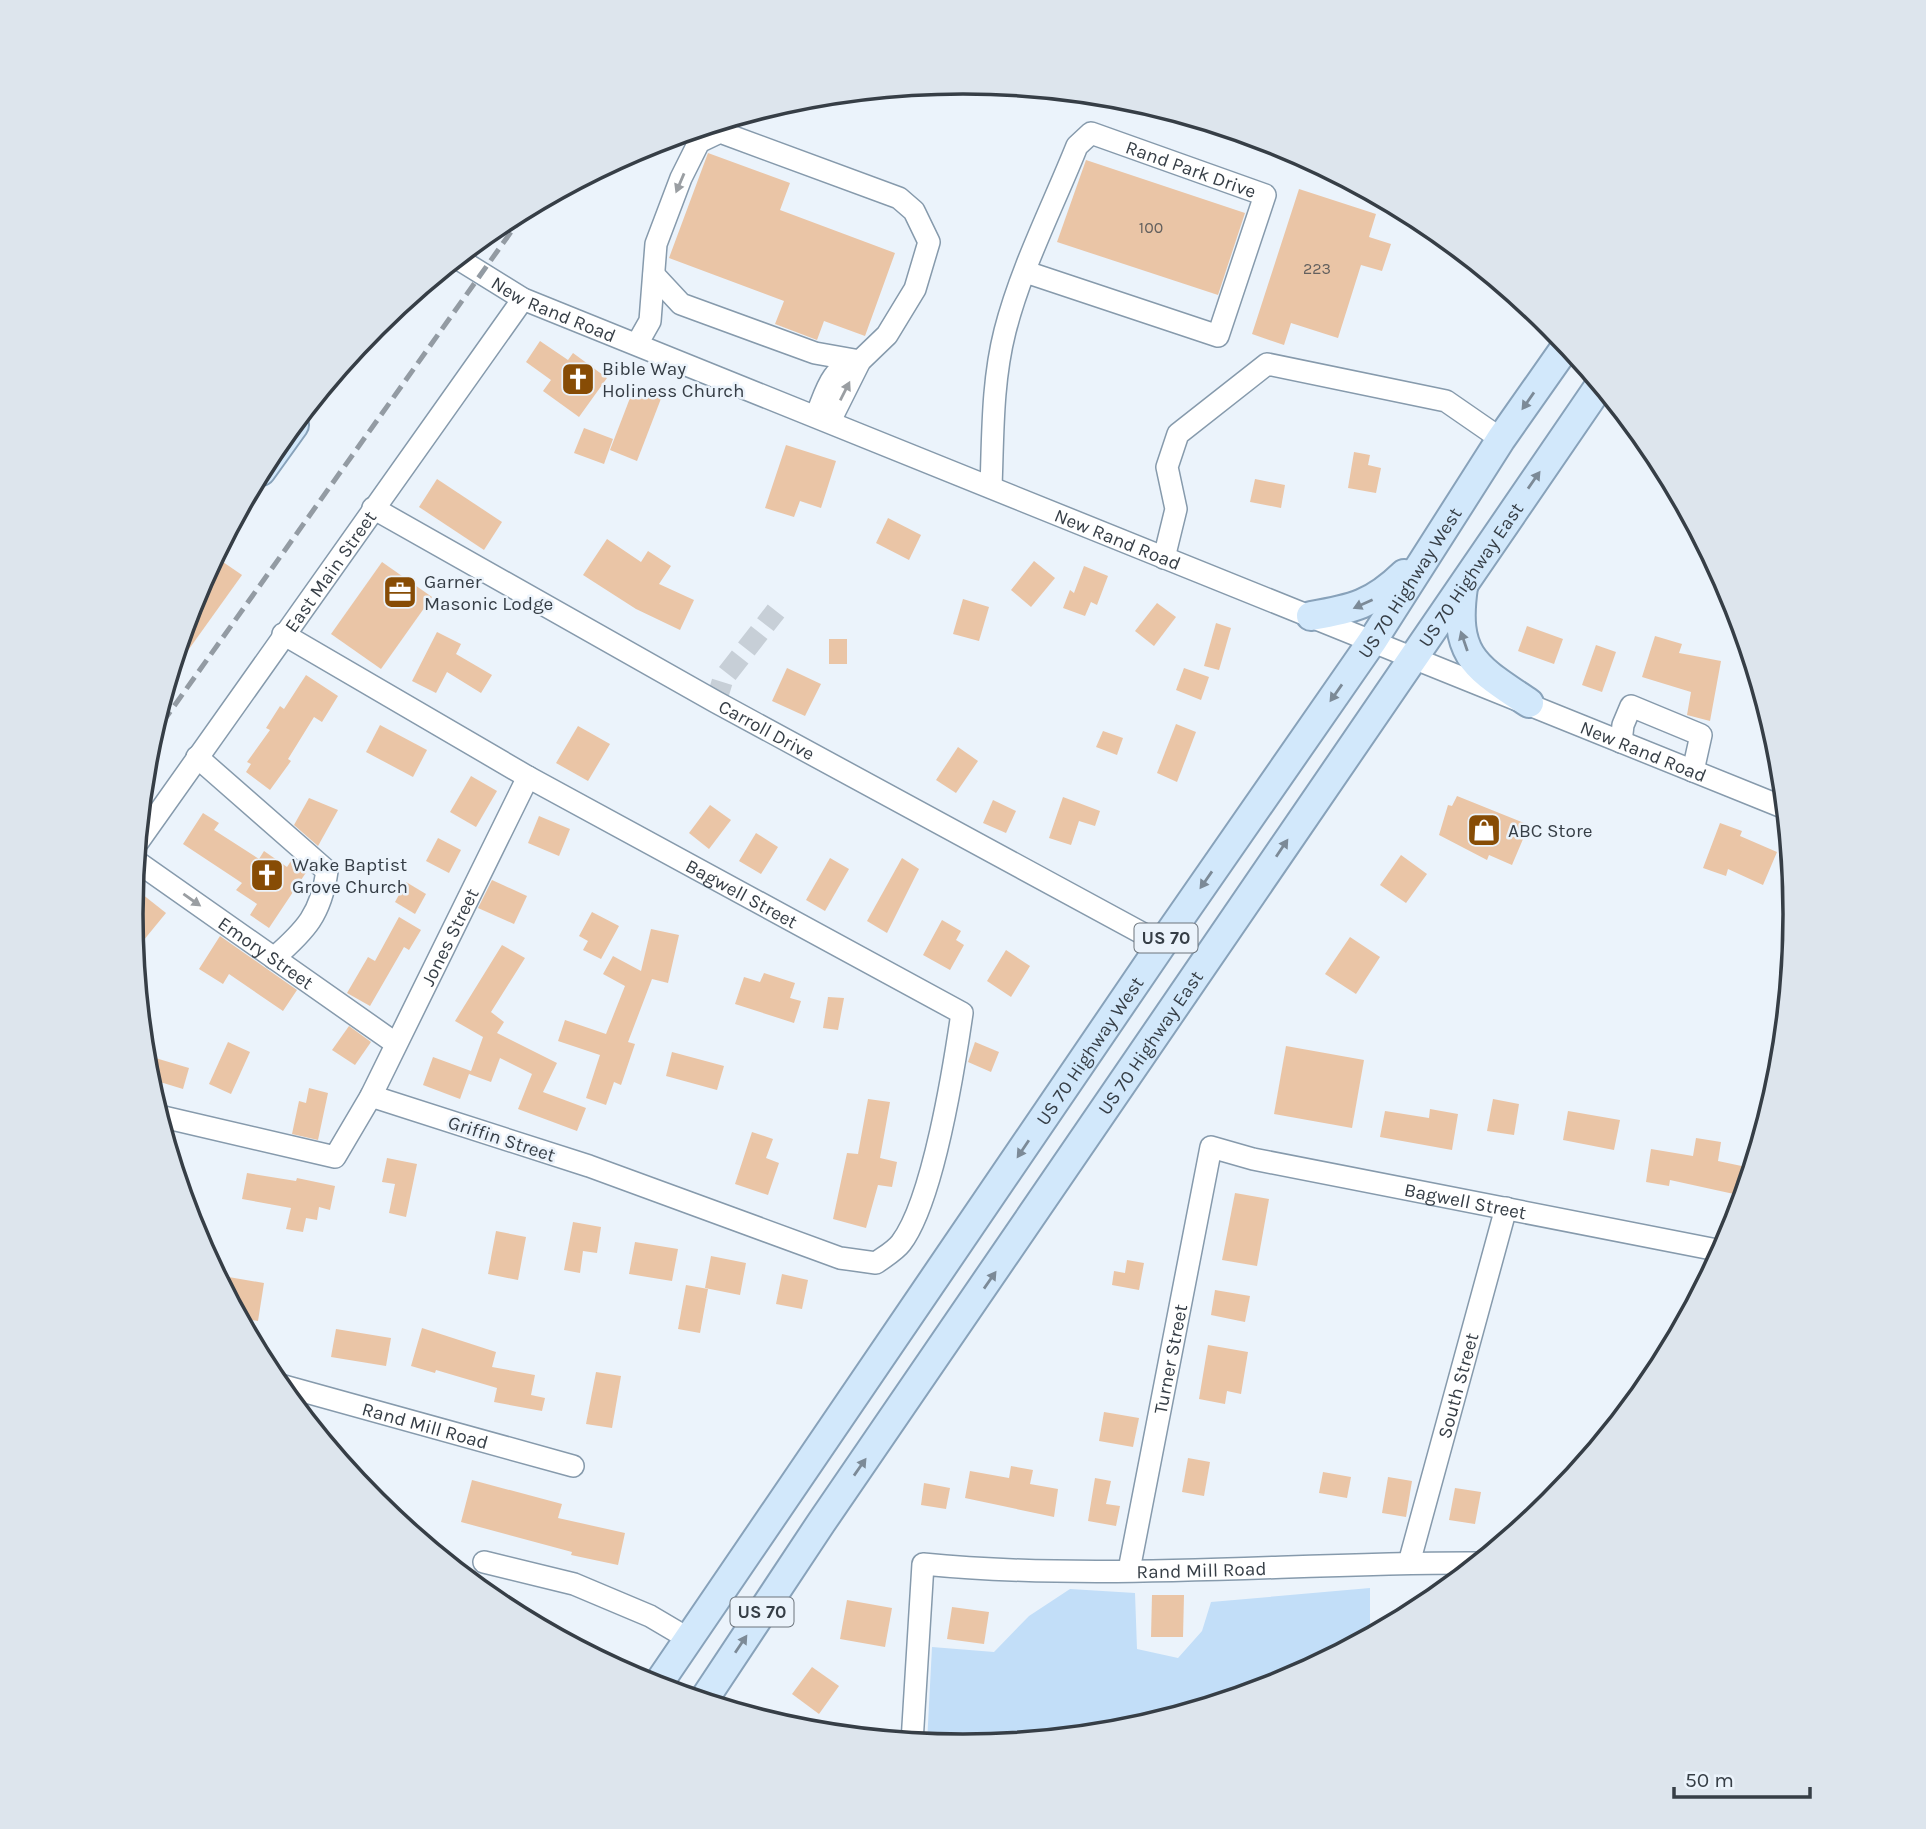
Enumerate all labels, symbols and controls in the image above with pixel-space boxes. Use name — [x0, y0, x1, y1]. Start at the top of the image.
street label: Rand Park Drive — [1123, 136, 1259, 203]
one-way arrow — [674, 173, 686, 193]
house number: 100 — [1139, 218, 1163, 237]
house number: 223 — [1303, 259, 1331, 278]
street label: New Rand Road — [487, 272, 619, 347]
place label: Bible Way Holiness Church — [602, 358, 745, 402]
church icon: Bible Way Holiness Church — [559, 360, 597, 398]
one-way arrow — [840, 381, 851, 401]
one-way arrow — [1521, 392, 1535, 410]
one-way arrow — [1527, 471, 1541, 489]
street label: US 70 Highway East — [1414, 499, 1528, 651]
street label: US 70 Highway West — [1354, 504, 1467, 663]
street label: New Rand Road — [1051, 505, 1184, 575]
street label: East Main Street — [280, 507, 381, 637]
place label: Garner Masonic Lodge — [424, 571, 553, 615]
office icon: Garner Masonic Lodge — [381, 573, 419, 611]
one-way arrow — [1353, 598, 1373, 610]
one-way arrow — [1458, 630, 1469, 651]
one-way arrow — [1329, 684, 1343, 702]
street label: Carroll Drive — [715, 696, 818, 765]
street label: New Rand Road — [1577, 717, 1710, 787]
shop icon: ABC Store — [1465, 811, 1503, 849]
place label: ABC Store — [1508, 820, 1593, 842]
one-way arrow — [1275, 839, 1289, 857]
place label: Wake Baptist Grove Church — [292, 854, 408, 898]
street label: Bagwell Street — [682, 855, 801, 933]
church icon: Wake Baptist Grove Church — [248, 856, 286, 894]
one-way arrow — [1199, 871, 1213, 889]
street label: Jones Street — [417, 885, 484, 990]
one-way arrow — [183, 893, 201, 907]
street label: Emory Street — [214, 912, 317, 994]
road number: US 70 — [1134, 923, 1198, 953]
street label: US 70 Highway East — [1094, 967, 1208, 1119]
street label: US 70 Highway West — [1032, 973, 1148, 1130]
street label: Griffin Street — [445, 1111, 558, 1167]
one-way arrow — [1016, 1140, 1030, 1158]
street label: Bagwell Street — [1402, 1179, 1528, 1224]
one-way arrow — [983, 1270, 996, 1290]
street label: Turner Street — [1149, 1302, 1192, 1416]
street label: South Street — [1434, 1330, 1483, 1441]
street label: Rand Mill Road — [360, 1398, 491, 1454]
one-way arrow — [853, 1458, 867, 1476]
street label: Rand Mill Road — [1136, 1558, 1267, 1583]
road number: US 70 — [730, 1597, 794, 1626]
one-way arrow — [734, 1635, 747, 1654]
scale bar — [1674, 1756, 1811, 1800]
text: 50 m — [1685, 1768, 1734, 1792]

